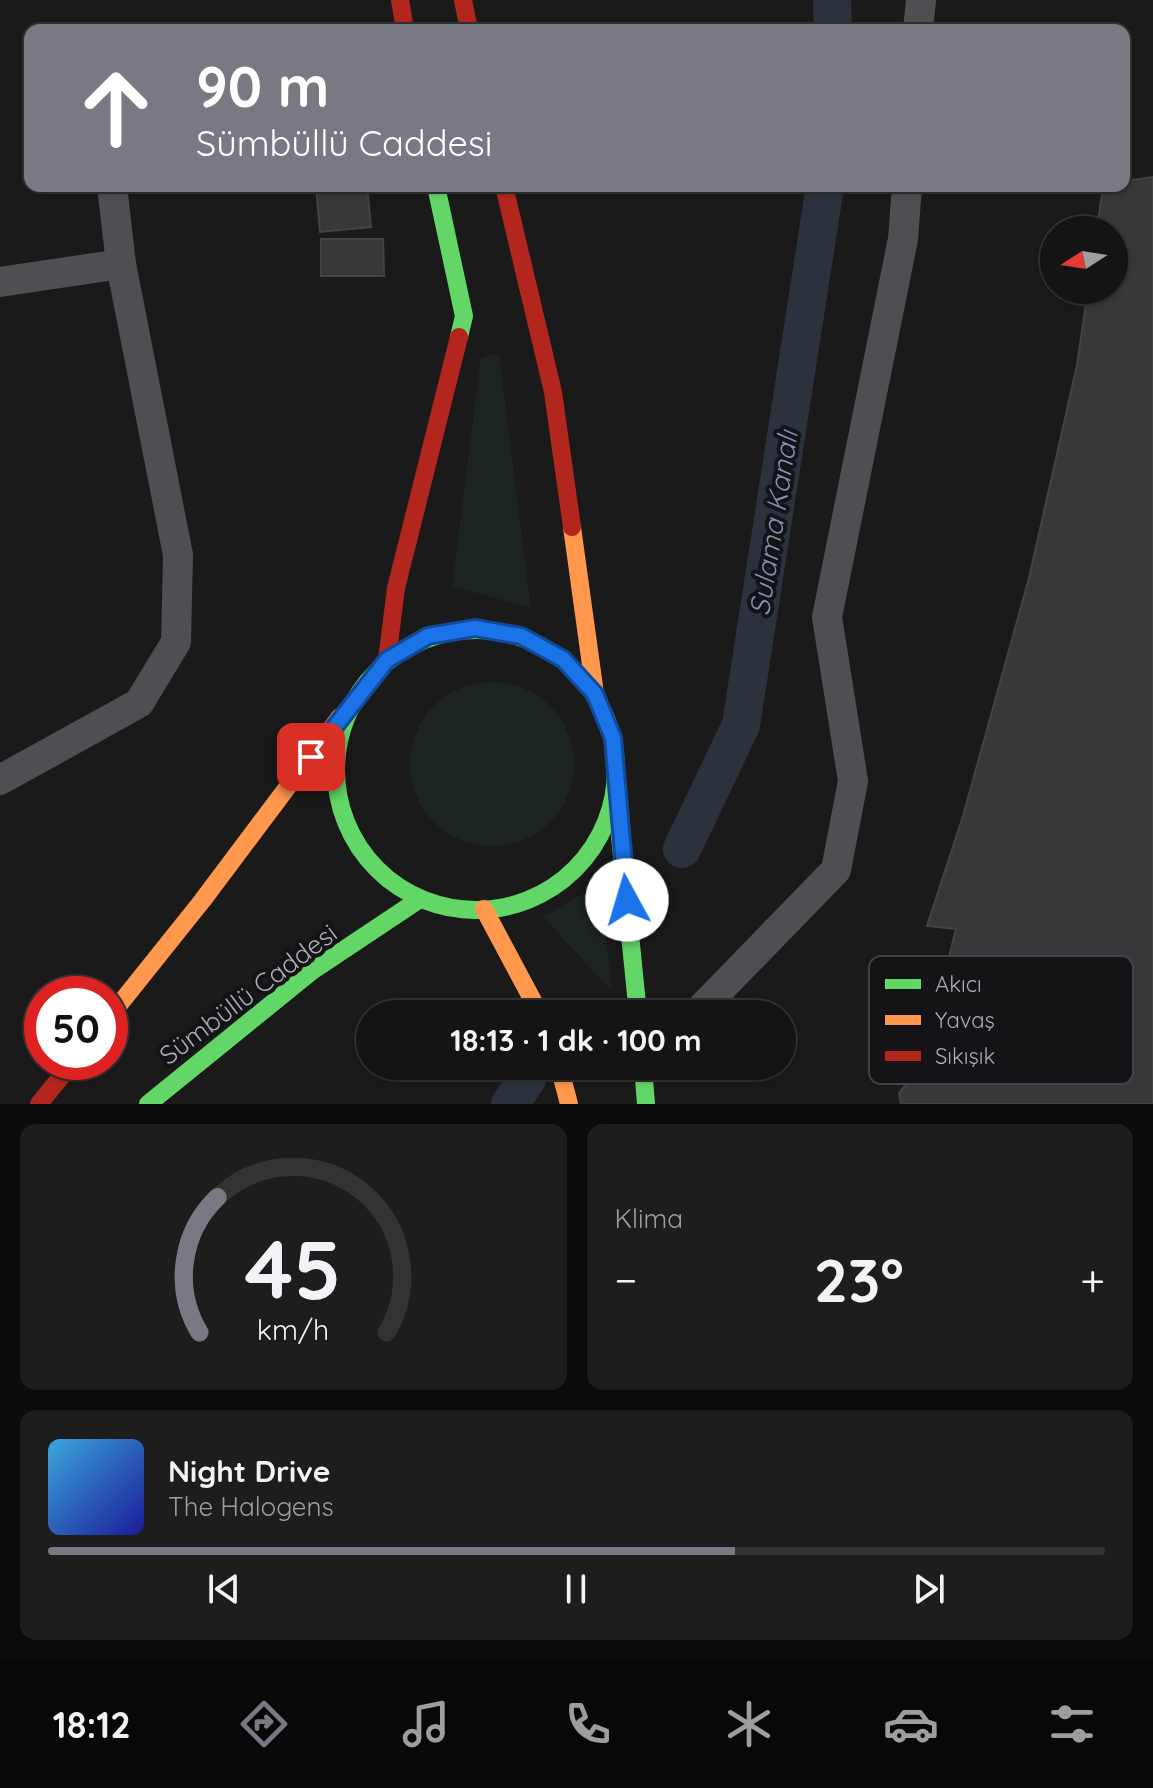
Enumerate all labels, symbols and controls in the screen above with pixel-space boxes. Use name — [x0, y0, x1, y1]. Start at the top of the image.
text: 90 m — [196, 51, 330, 121]
icon: ahead — [64, 56, 168, 160]
text: Sümbüllü Caddesi — [196, 120, 492, 165]
north arrow — [1040, 216, 1128, 304]
map controls — [1040, 216, 1128, 304]
water label: Sulama Kanalı — [741, 426, 805, 618]
pin — [277, 723, 345, 791]
icon: arrive — [289, 735, 333, 779]
position arrow — [585, 858, 669, 942]
street label: Sümbüllü Caddesi — [153, 916, 343, 1072]
legend — [869, 956, 1133, 1084]
text: Akıcı — [935, 970, 982, 998]
speed limit sign: 50 — [24, 976, 128, 1080]
text: Yavaş — [935, 1006, 995, 1034]
text: 18:13 · 1 dk · 100 m — [450, 1021, 702, 1059]
text: Sıkışık — [935, 1042, 995, 1070]
text: Klima — [615, 1202, 683, 1235]
text: 45 — [245, 1216, 342, 1320]
text: 23° — [814, 1242, 904, 1317]
text: − — [615, 1252, 637, 1307]
text: + — [1080, 1252, 1105, 1307]
text: km/h — [257, 1311, 330, 1347]
text: Night Drive — [168, 1452, 330, 1490]
text: The Halogens — [168, 1490, 334, 1523]
icon: previous — [202, 1567, 246, 1611]
icon: pause — [554, 1567, 598, 1611]
icon: next — [907, 1567, 951, 1611]
icon: directions — [236, 1696, 292, 1752]
icon: music — [398, 1696, 454, 1752]
icon: phone — [560, 1696, 616, 1752]
icon: climate — [721, 1696, 777, 1752]
icon: car — [883, 1696, 939, 1752]
icon: filters — [1044, 1696, 1100, 1752]
text: 18:12 — [53, 1702, 131, 1747]

